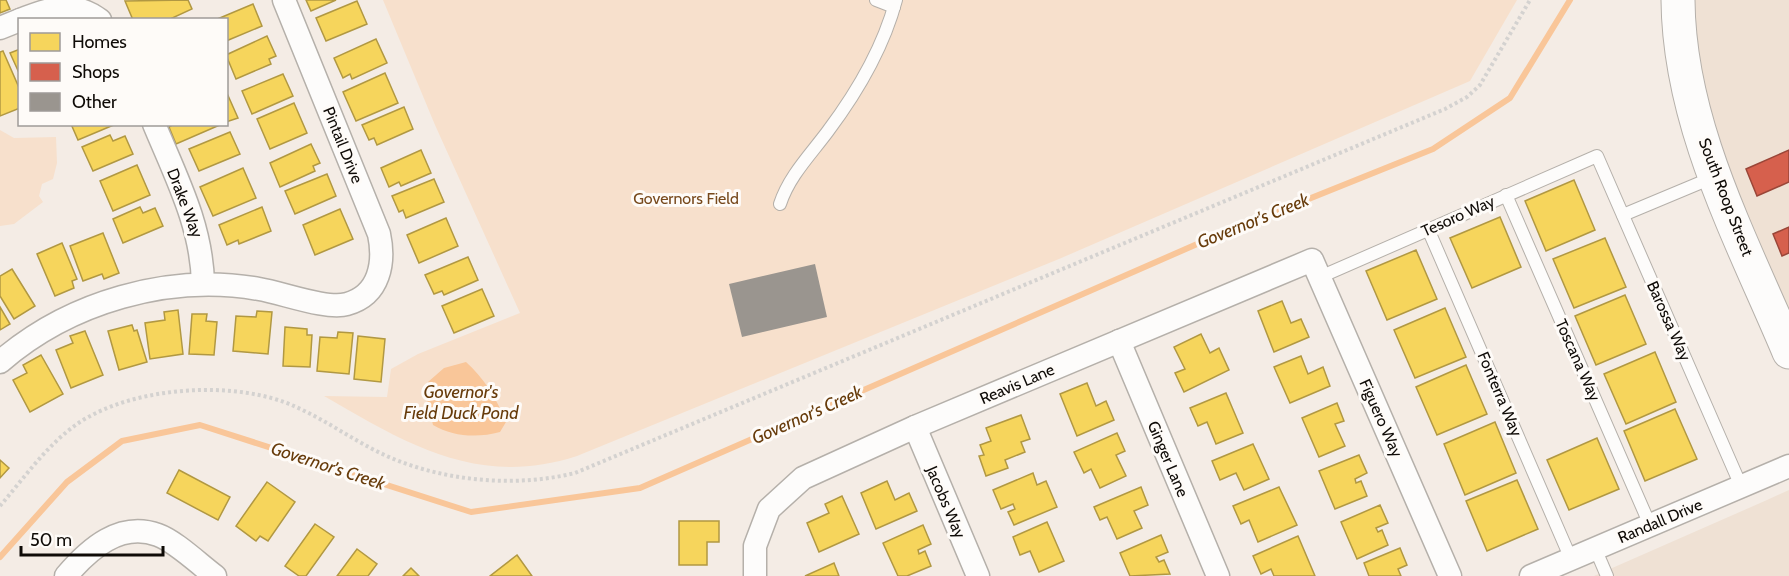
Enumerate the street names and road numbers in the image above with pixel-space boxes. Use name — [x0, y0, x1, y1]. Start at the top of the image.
street label: Pintail Drive — [319, 104, 367, 186]
street label: South Roop Street — [1695, 135, 1757, 259]
street label: Drake Way — [163, 166, 207, 240]
street label: Tesoro Way — [1418, 191, 1498, 241]
street label: Barossa Way — [1643, 278, 1695, 364]
street label: Toscana Way — [1551, 316, 1605, 404]
street label: Fonterra Way — [1474, 349, 1526, 439]
street label: Reavis Lane — [977, 360, 1057, 408]
street label: Figuero Way — [1355, 376, 1407, 460]
street label: Ginger Lane — [1144, 418, 1192, 500]
street label: Jacobs Way — [922, 462, 970, 541]
street label: Randall Drive — [1615, 495, 1705, 547]

